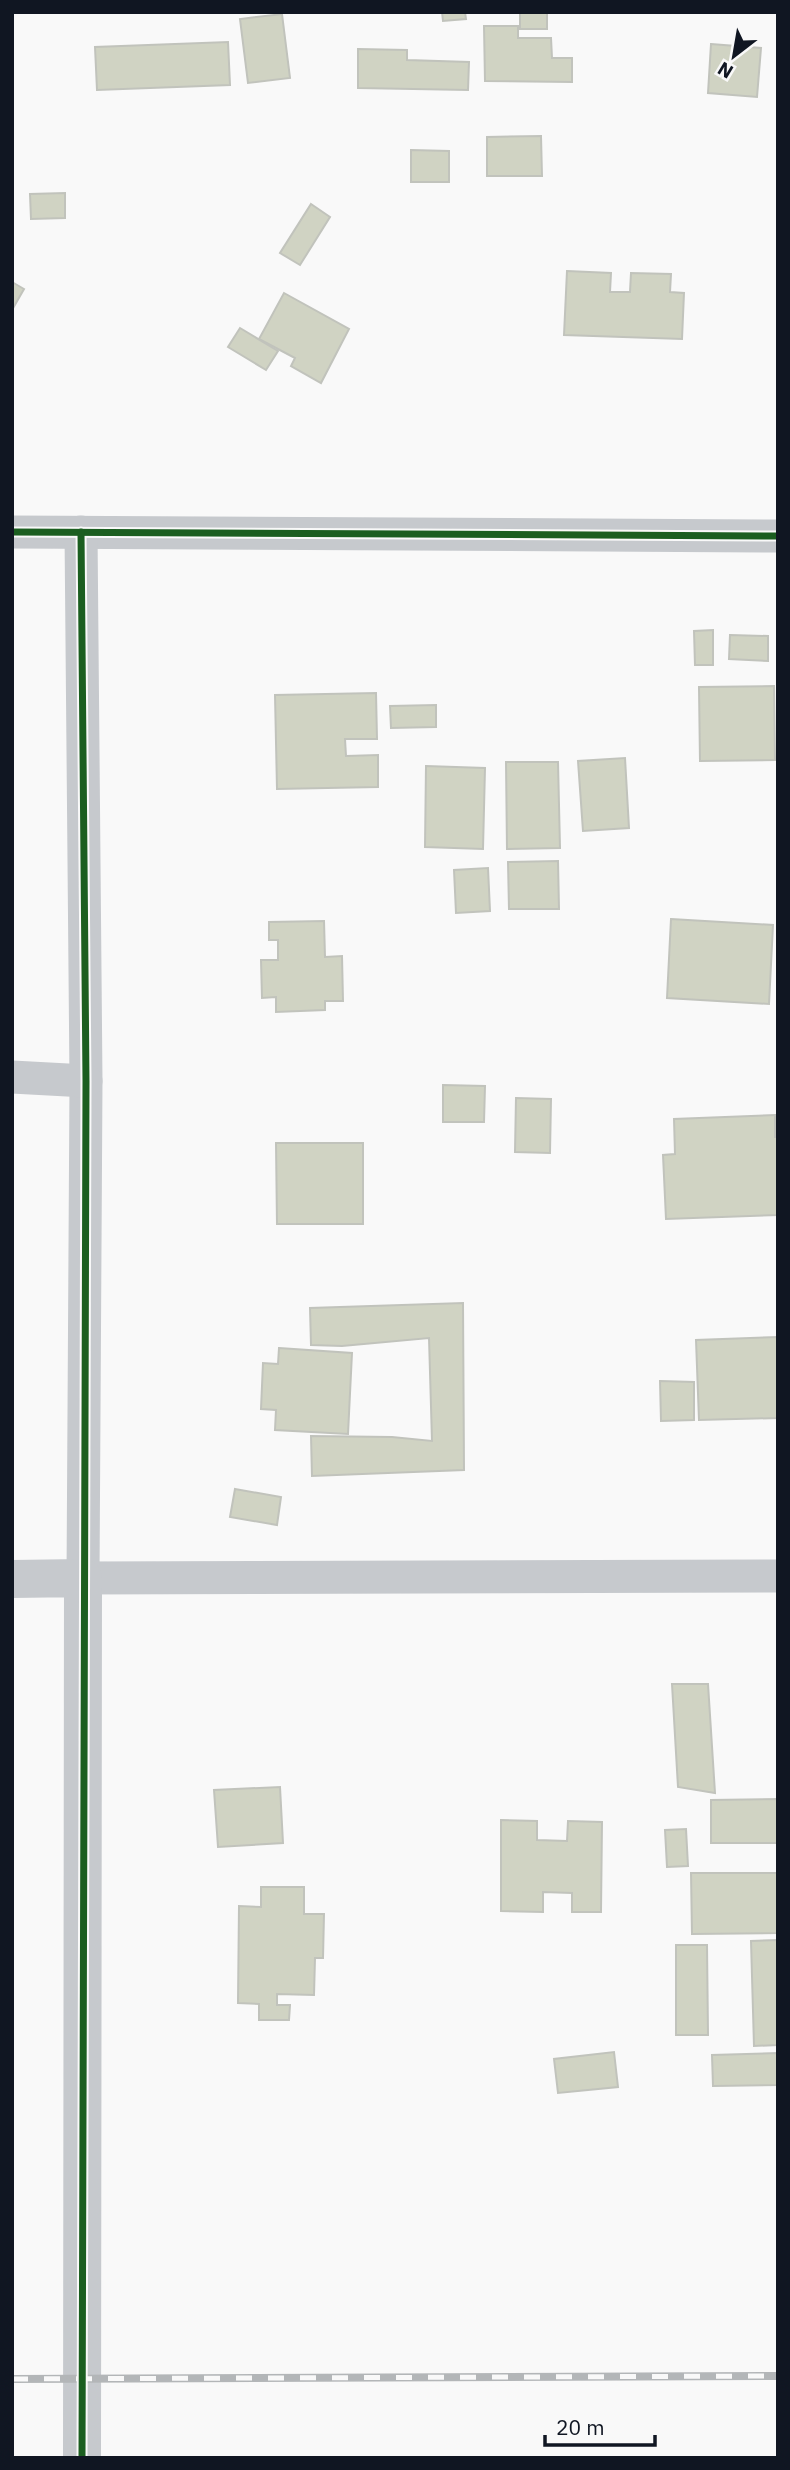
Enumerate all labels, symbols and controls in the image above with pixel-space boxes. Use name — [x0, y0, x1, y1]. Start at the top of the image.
north arrow — [699, 21, 769, 91]
text: N — [713, 57, 737, 84]
scale bar — [545, 2404, 655, 2448]
text: 20 m — [556, 2413, 605, 2441]

